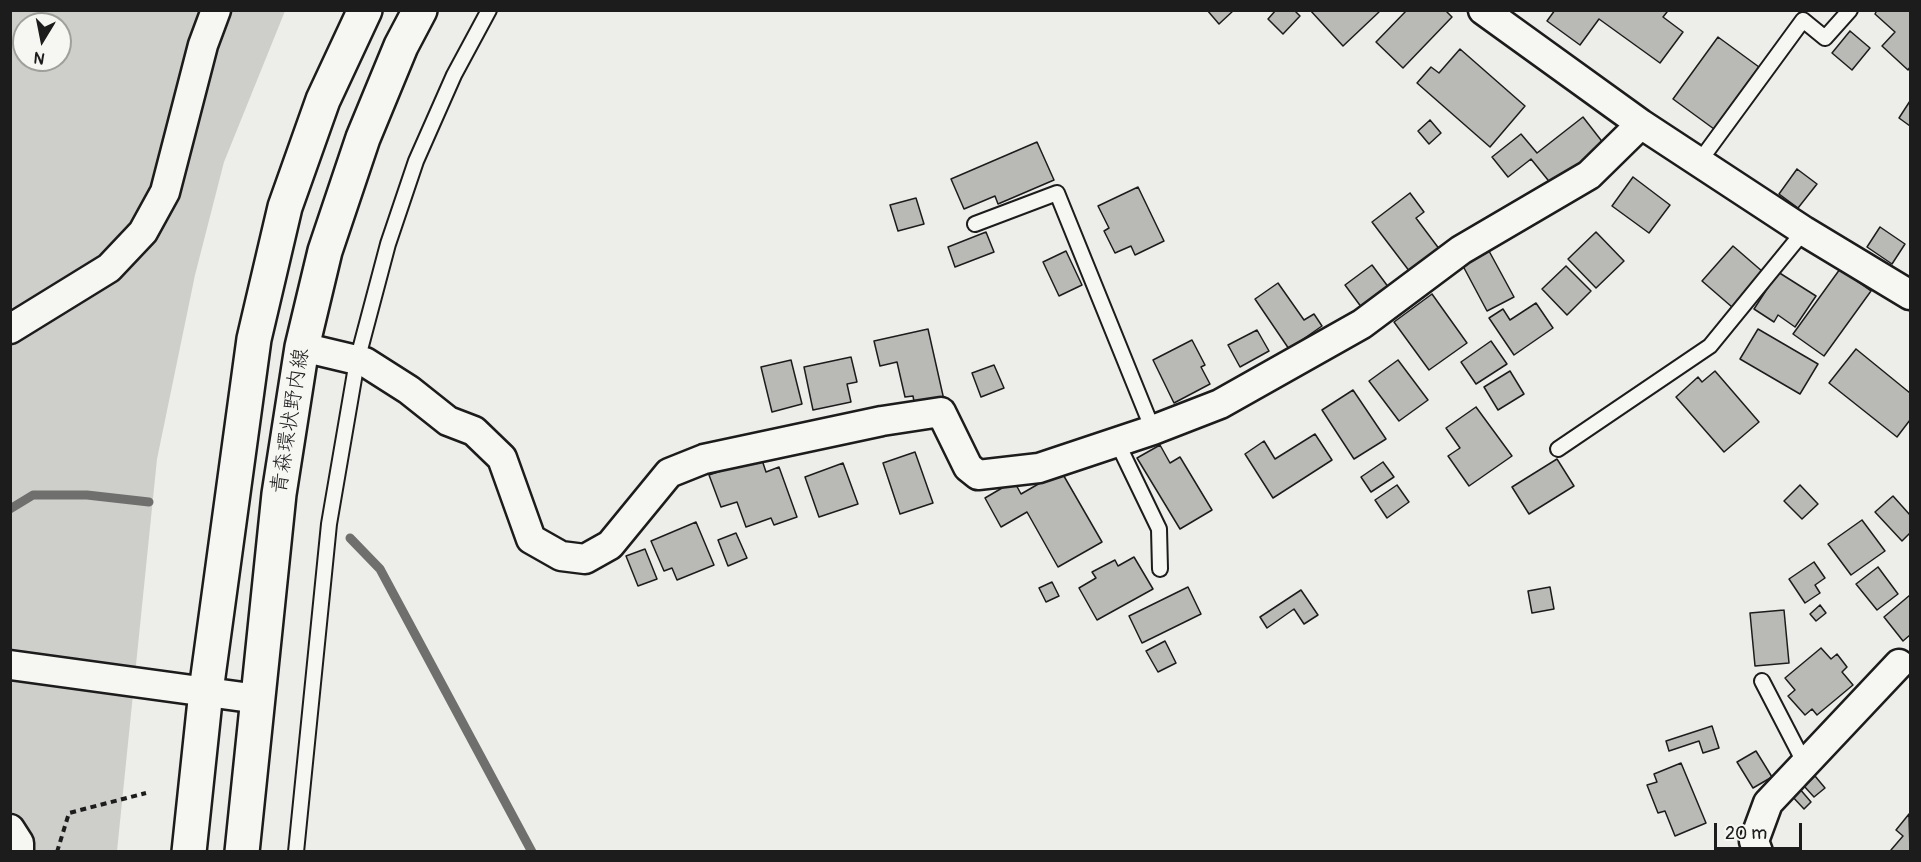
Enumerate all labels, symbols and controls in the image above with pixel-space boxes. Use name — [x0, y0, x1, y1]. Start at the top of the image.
north arrow — [12, 12, 72, 72]
text: N — [32, 47, 46, 69]
street label: 青森環状野内線 — [267, 346, 315, 496]
scale bar — [1717, 811, 1806, 849]
text: 20 m — [1725, 822, 1767, 845]

